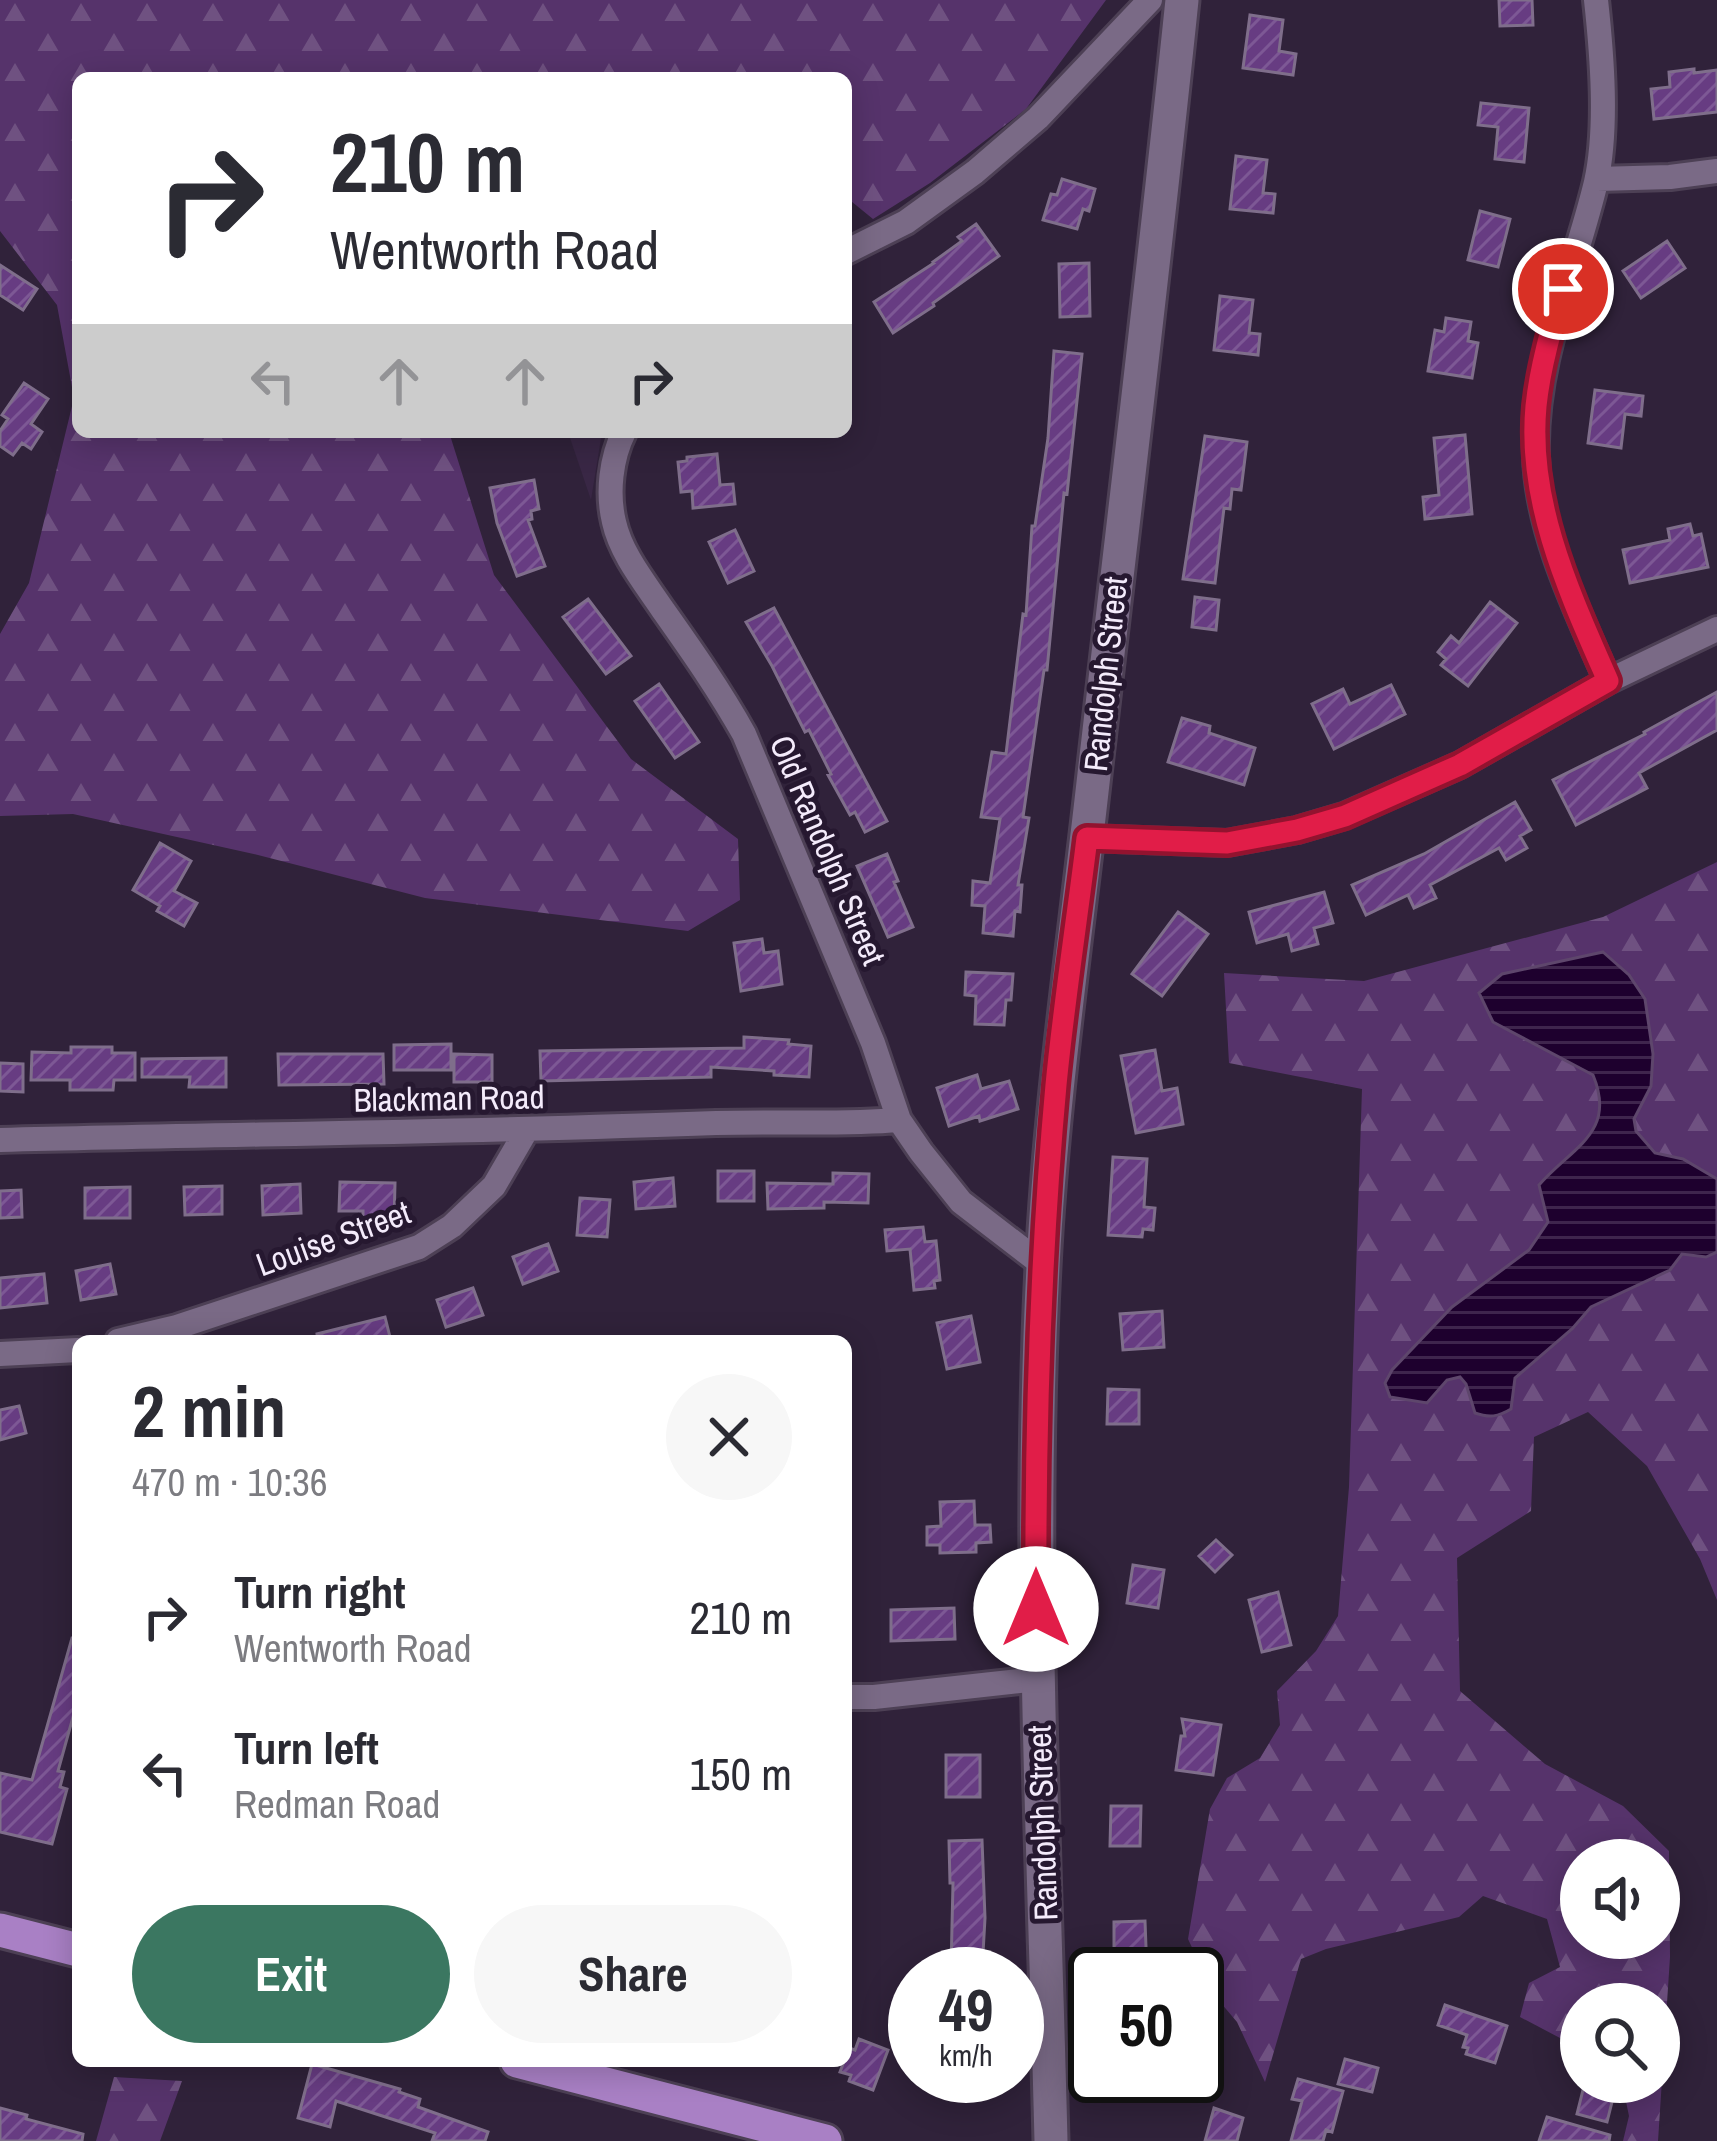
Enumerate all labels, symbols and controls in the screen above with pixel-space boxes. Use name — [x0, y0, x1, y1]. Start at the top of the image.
text: 210 m — [330, 105, 525, 218]
icon: right — [132, 120, 288, 276]
text: Wentworth Road — [330, 213, 659, 286]
pin — [1512, 238, 1614, 340]
icon: arrive — [1530, 256, 1596, 322]
icon: left — [240, 348, 306, 414]
icon: ahead — [366, 348, 432, 414]
icon: ahead — [492, 348, 558, 414]
icon: right — [618, 348, 684, 414]
street label: Randolph Street — [1073, 574, 1137, 774]
street label: Old Randolph Street — [760, 729, 896, 971]
street label: Blackman Road — [353, 1074, 545, 1122]
street label: Louise Street — [250, 1190, 416, 1286]
text: 2 min — [132, 1362, 286, 1459]
button: close — [666, 1374, 792, 1500]
text: 470 m · 10:36 — [132, 1456, 328, 1508]
position arrow — [973, 1546, 1099, 1672]
text: Turn right — [234, 1561, 406, 1622]
icon: right — [132, 1584, 198, 1650]
text: 210 m — [689, 1587, 792, 1648]
text: Wentworth Road — [234, 1622, 472, 1674]
text: Turn left — [234, 1717, 379, 1778]
street label: Randolph Street — [1017, 1725, 1067, 1921]
icon: left — [132, 1740, 198, 1806]
text: 150 m — [689, 1743, 792, 1804]
text: Redman Road — [234, 1778, 440, 1830]
map controls — [1560, 1839, 1680, 2103]
button: sound — [1560, 1839, 1680, 1959]
button: Exit — [132, 1905, 450, 2043]
button: Share — [474, 1905, 792, 2043]
speed limit sign: 50 — [1068, 1947, 1224, 2103]
text: 49 — [939, 1969, 993, 2050]
button: search — [1560, 1983, 1680, 2103]
text: km/h — [939, 2035, 993, 2075]

